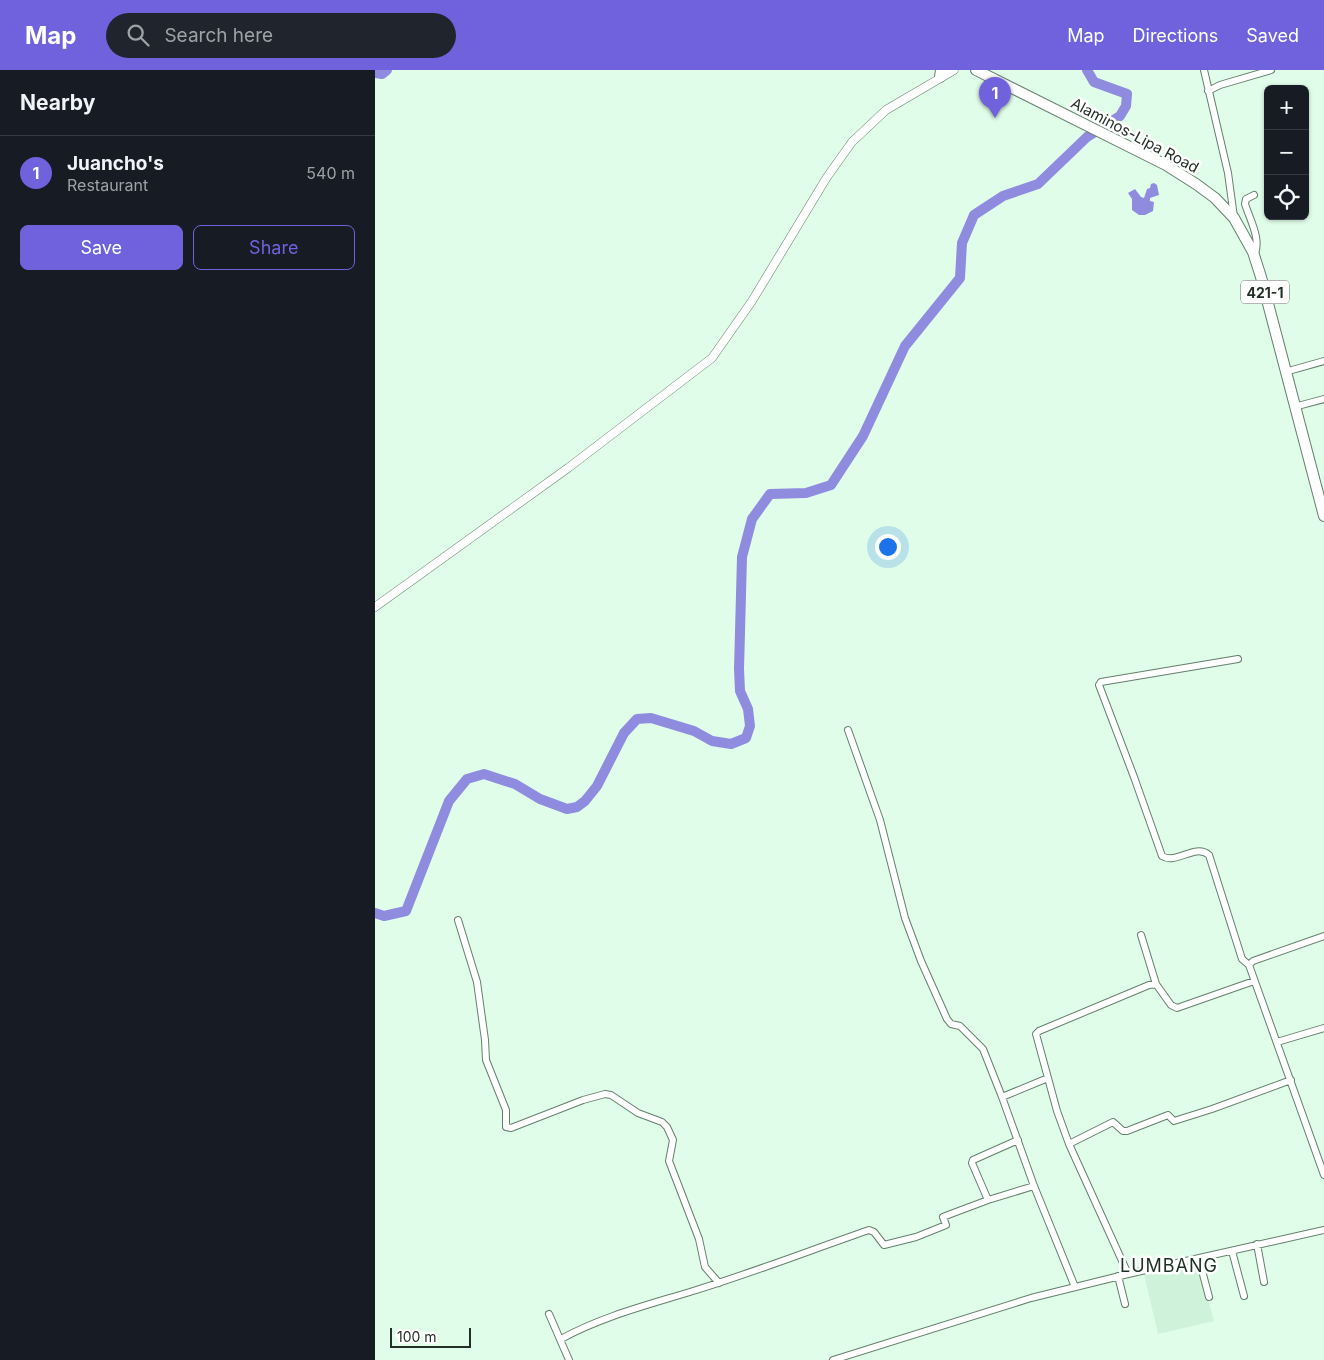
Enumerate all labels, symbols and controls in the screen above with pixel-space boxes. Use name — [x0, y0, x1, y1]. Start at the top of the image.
search box — [106, 13, 456, 58]
text: Map — [25, 21, 76, 50]
icon: search — [124, 21, 152, 49]
text: Search here — [164, 24, 273, 47]
text: Map — [1067, 25, 1105, 46]
text: Directions — [1133, 25, 1218, 46]
text: Saved — [1246, 25, 1299, 46]
pin: 1 — [979, 77, 1011, 118]
map controls — [1264, 85, 1309, 220]
button: + — [1264, 85, 1309, 130]
text: Nearby — [20, 90, 95, 115]
street label: Alaminos-Lipa Road — [1068, 93, 1202, 177]
button: − — [1264, 130, 1309, 175]
text: Juancho's — [67, 152, 164, 175]
text: 1 — [33, 163, 39, 183]
text: 540 m — [306, 163, 355, 183]
text: Restaurant — [67, 175, 148, 195]
button: locate — [1264, 175, 1309, 220]
button: Save — [20, 225, 183, 270]
button: Share — [193, 225, 355, 270]
road number: 421-1 — [1241, 280, 1289, 303]
your location — [875, 534, 901, 560]
district label: LUMBANG — [1120, 1255, 1218, 1276]
scale bar — [390, 1325, 471, 1348]
text: 100 m — [397, 1328, 437, 1345]

